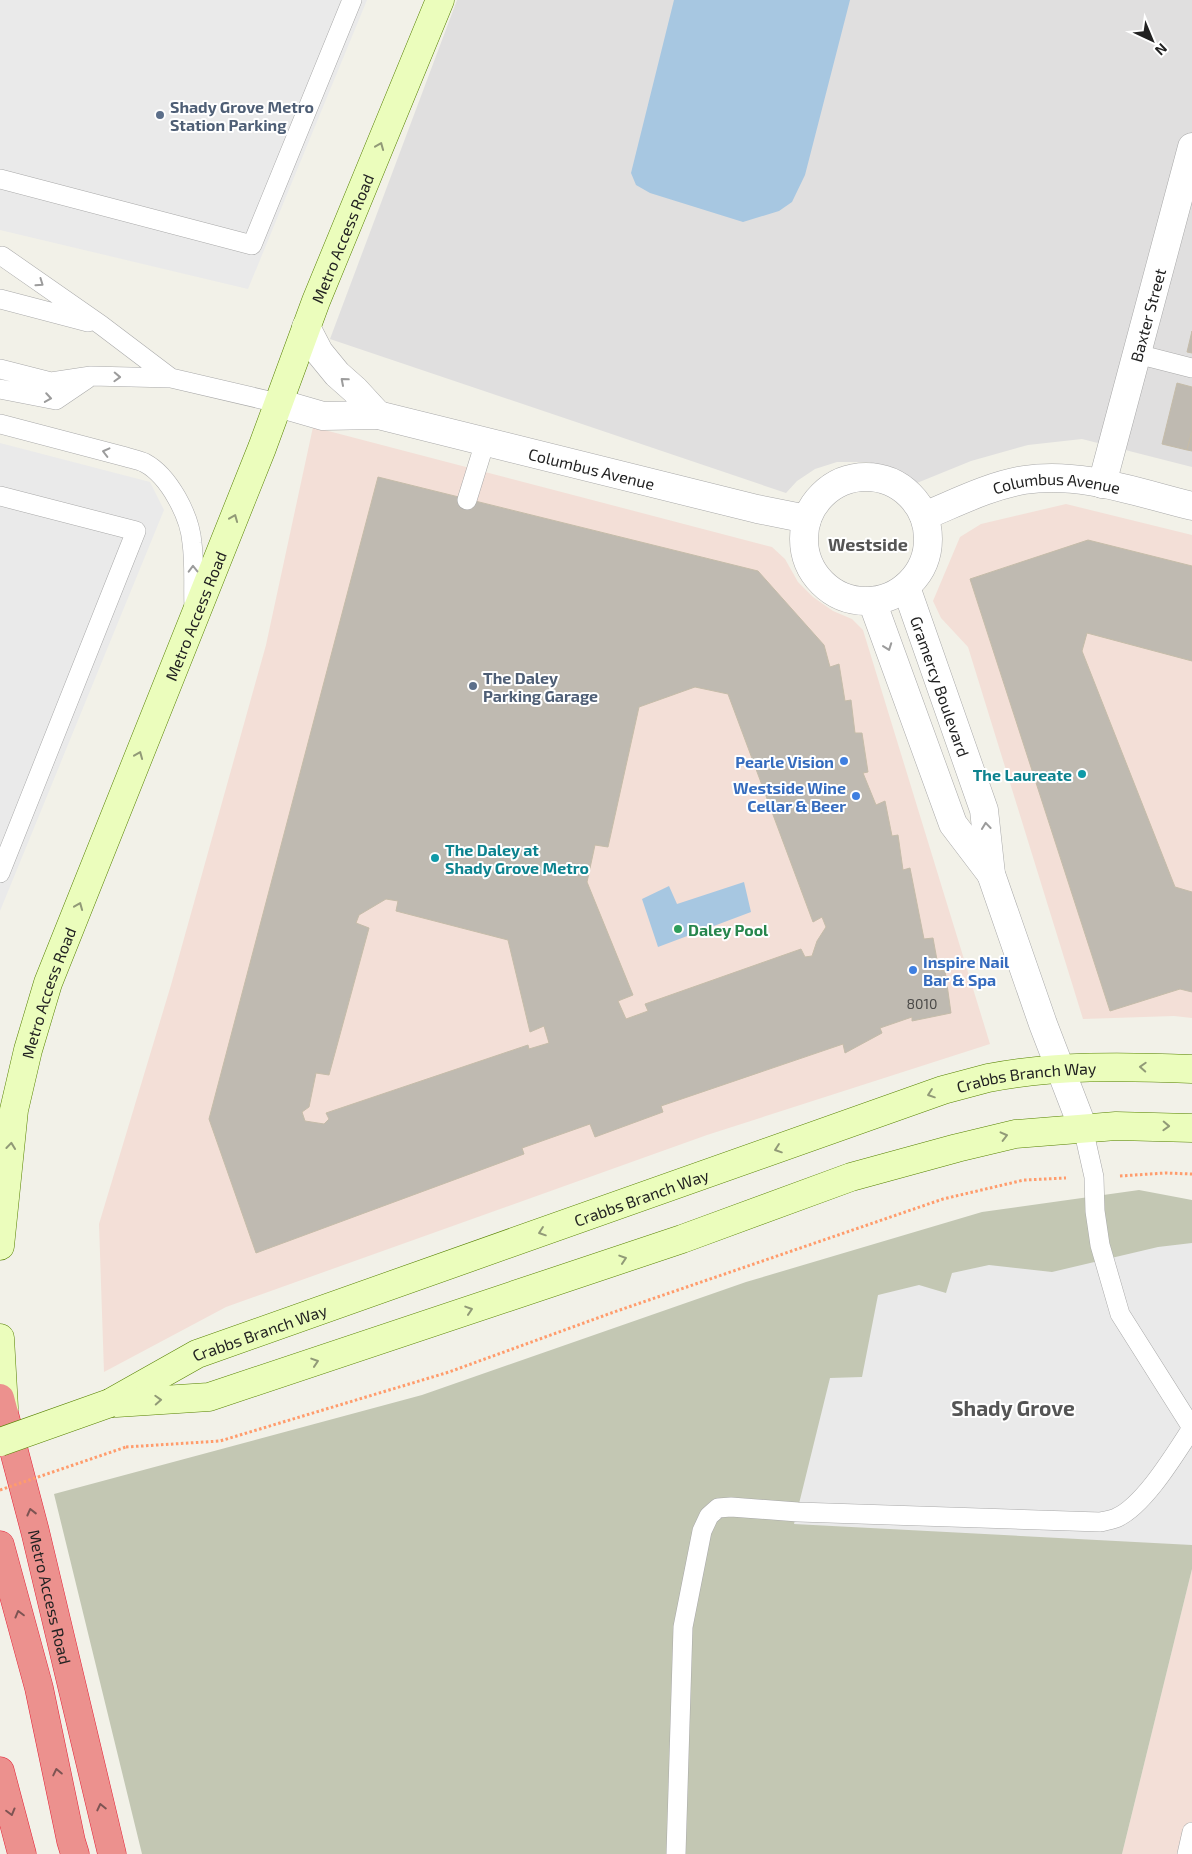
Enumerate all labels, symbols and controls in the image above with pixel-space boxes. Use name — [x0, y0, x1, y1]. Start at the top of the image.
north arrow — [1127, 15, 1177, 65]
text: N — [1152, 40, 1171, 59]
place label: Shady Grove Metro Station Parking — [170, 97, 314, 134]
marker: Shady Grove Metro Station Parking — [154, 109, 166, 121]
one-way arrow — [374, 142, 385, 151]
street label: Metro Access Road — [307, 171, 377, 306]
street label: Baxter Street — [1126, 266, 1169, 364]
one-way arrow — [35, 277, 44, 286]
one-way arrow — [113, 371, 121, 382]
one-way arrow — [341, 377, 350, 386]
one-way arrow — [44, 392, 52, 403]
street label: Columbus Avenue — [527, 443, 657, 493]
one-way arrow — [102, 447, 110, 457]
street label: Columbus Avenue — [990, 468, 1122, 497]
one-way arrow — [227, 514, 238, 523]
district label: Westside — [828, 533, 908, 555]
street label: Metro Access Road — [161, 548, 229, 683]
one-way arrow — [188, 565, 198, 572]
street label: Gramercy Boulevard — [907, 613, 974, 759]
one-way arrow — [882, 642, 892, 651]
place label: The Daley Parking Garage — [483, 668, 598, 705]
marker: The Daley Parking Garage — [467, 680, 479, 692]
one-way arrow — [133, 751, 143, 760]
place label: Pearle Vision — [735, 752, 834, 771]
marker: Pearle Vision — [838, 755, 850, 767]
place label: The Laureate — [973, 765, 1072, 784]
marker: The Laureate — [1076, 768, 1088, 780]
place label: Westside Wine Cellar & Beer — [733, 778, 846, 815]
marker: Westside Wine Cellar & Beer — [850, 790, 862, 802]
one-way arrow — [981, 821, 992, 829]
place label: The Daley at Shady Grove Metro — [445, 840, 589, 878]
marker: The Daley at Shady Grove Metro — [429, 852, 441, 864]
one-way arrow — [73, 902, 83, 911]
place label: Daley Pool — [688, 920, 769, 940]
marker: Daley Pool — [672, 923, 684, 935]
street label: Metro Access Road — [17, 924, 79, 1060]
place label: Inspire Nail Bar & Spa — [923, 952, 1010, 989]
marker: Inspire Nail Bar & Spa — [907, 964, 919, 976]
house number: 8010 — [907, 995, 937, 1012]
street label: Crabbs Branch Way — [954, 1058, 1097, 1096]
one-way arrow — [1139, 1062, 1147, 1072]
one-way arrow — [927, 1089, 936, 1099]
one-way arrow — [1162, 1121, 1170, 1132]
one-way arrow — [1000, 1131, 1009, 1142]
one-way arrow — [5, 1141, 16, 1149]
one-way arrow — [774, 1143, 783, 1153]
street label: Crabbs Branch Way — [571, 1164, 712, 1229]
one-way arrow — [539, 1226, 547, 1236]
one-way arrow — [619, 1255, 627, 1265]
street label: Crabbs Branch Way — [188, 1299, 330, 1365]
one-way arrow — [464, 1306, 473, 1316]
one-way arrow — [310, 1358, 319, 1368]
one-way arrow — [155, 1395, 163, 1406]
district label: Shady Grove — [951, 1395, 1075, 1421]
one-way arrow — [26, 1509, 36, 1517]
street label: Metro Access Road — [25, 1527, 76, 1666]
one-way arrow — [15, 1611, 25, 1619]
one-way arrow — [52, 1768, 62, 1777]
one-way arrow — [96, 1802, 107, 1811]
one-way arrow — [5, 1808, 16, 1817]

